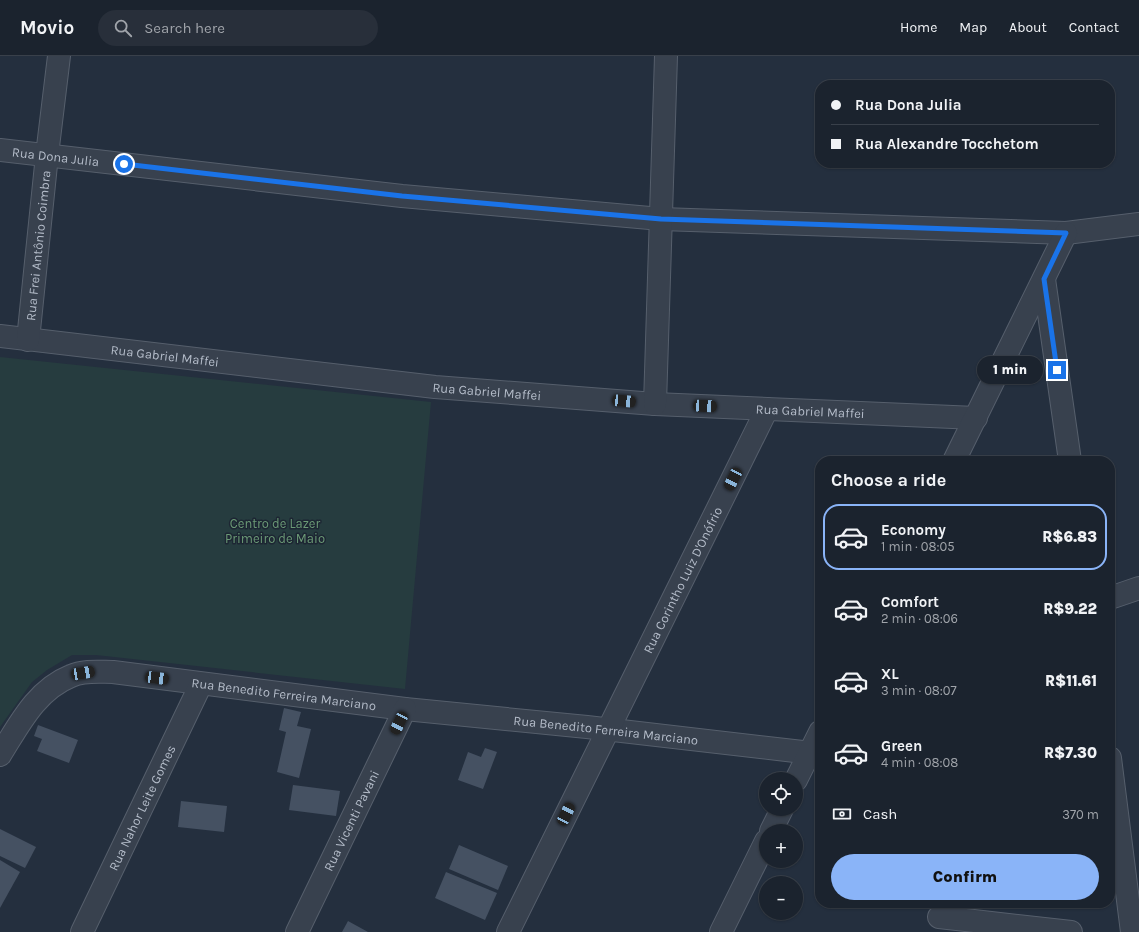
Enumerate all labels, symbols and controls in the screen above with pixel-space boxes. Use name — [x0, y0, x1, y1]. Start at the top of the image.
search box — [98, 10, 378, 46]
text: Movio — [20, 17, 74, 39]
icon: search — [112, 17, 134, 39]
text: Search here — [144, 19, 225, 37]
text: Home — [900, 19, 937, 36]
text: Map — [959, 19, 987, 36]
text: About — [1009, 19, 1047, 36]
text: Contact — [1069, 19, 1119, 36]
text: Rua Dona Julia — [855, 96, 962, 114]
text: Rua Alexandre Tocchetom — [855, 135, 1039, 153]
street label: Rua Dona Julia — [11, 144, 100, 169]
route start — [115, 155, 133, 173]
street label: Rua Frei Antônio Coimbra — [23, 169, 53, 322]
street label: Rua Gabriel Maffei — [110, 342, 220, 369]
callout: 1 min — [977, 356, 1043, 384]
route end — [1048, 361, 1066, 379]
text: 1 min — [993, 362, 1027, 377]
street label: Rua Gabriel Maffei — [432, 379, 542, 403]
car — [612, 394, 636, 408]
car — [693, 399, 717, 413]
street label: Rua Gabriel Maffei — [755, 401, 865, 421]
car — [722, 466, 744, 492]
text: Choose a ride — [831, 469, 946, 491]
street label: Rua Corintho Luiz D'Onófrio — [640, 504, 725, 656]
park label: Centro de Lazer Primeiro de Maio — [225, 516, 325, 546]
icon: car — [833, 519, 869, 555]
text: Economy — [881, 521, 946, 539]
text: R$6.83 — [1042, 528, 1097, 546]
text: 1 min · 08:05 — [881, 539, 955, 554]
icon: car — [833, 591, 869, 627]
text: Comfort — [881, 593, 939, 611]
text: R$9.22 — [1043, 600, 1097, 618]
text: 2 min · 08:06 — [881, 611, 958, 626]
icon: car — [833, 663, 869, 699]
car — [70, 665, 96, 681]
text: XL — [881, 665, 899, 683]
car — [144, 671, 170, 685]
text: R$11.61 — [1045, 672, 1097, 690]
street label: Rua Benedito Ferreira Marciano — [191, 675, 377, 713]
text: 3 min · 08:07 — [881, 683, 957, 698]
car — [388, 710, 410, 736]
street label: Rua Benedito Ferreira Marciano — [513, 712, 699, 747]
icon: car — [833, 735, 869, 771]
text: Green — [881, 737, 922, 755]
street label: Rua Nahor Leite Gomes — [105, 742, 178, 873]
text: R$7.30 — [1044, 744, 1097, 762]
text: 4 min · 08:08 — [881, 755, 958, 770]
street label: Rua Vicenti Pavani — [320, 768, 382, 873]
map controls — [759, 772, 803, 920]
button: locate — [759, 772, 803, 816]
car — [555, 801, 577, 827]
icon: cash — [831, 803, 853, 825]
text: Cash — [863, 805, 897, 823]
text: 370 m — [1062, 807, 1099, 822]
button: + — [759, 824, 803, 868]
button: Confirm — [831, 854, 1099, 900]
button: − — [759, 876, 803, 920]

